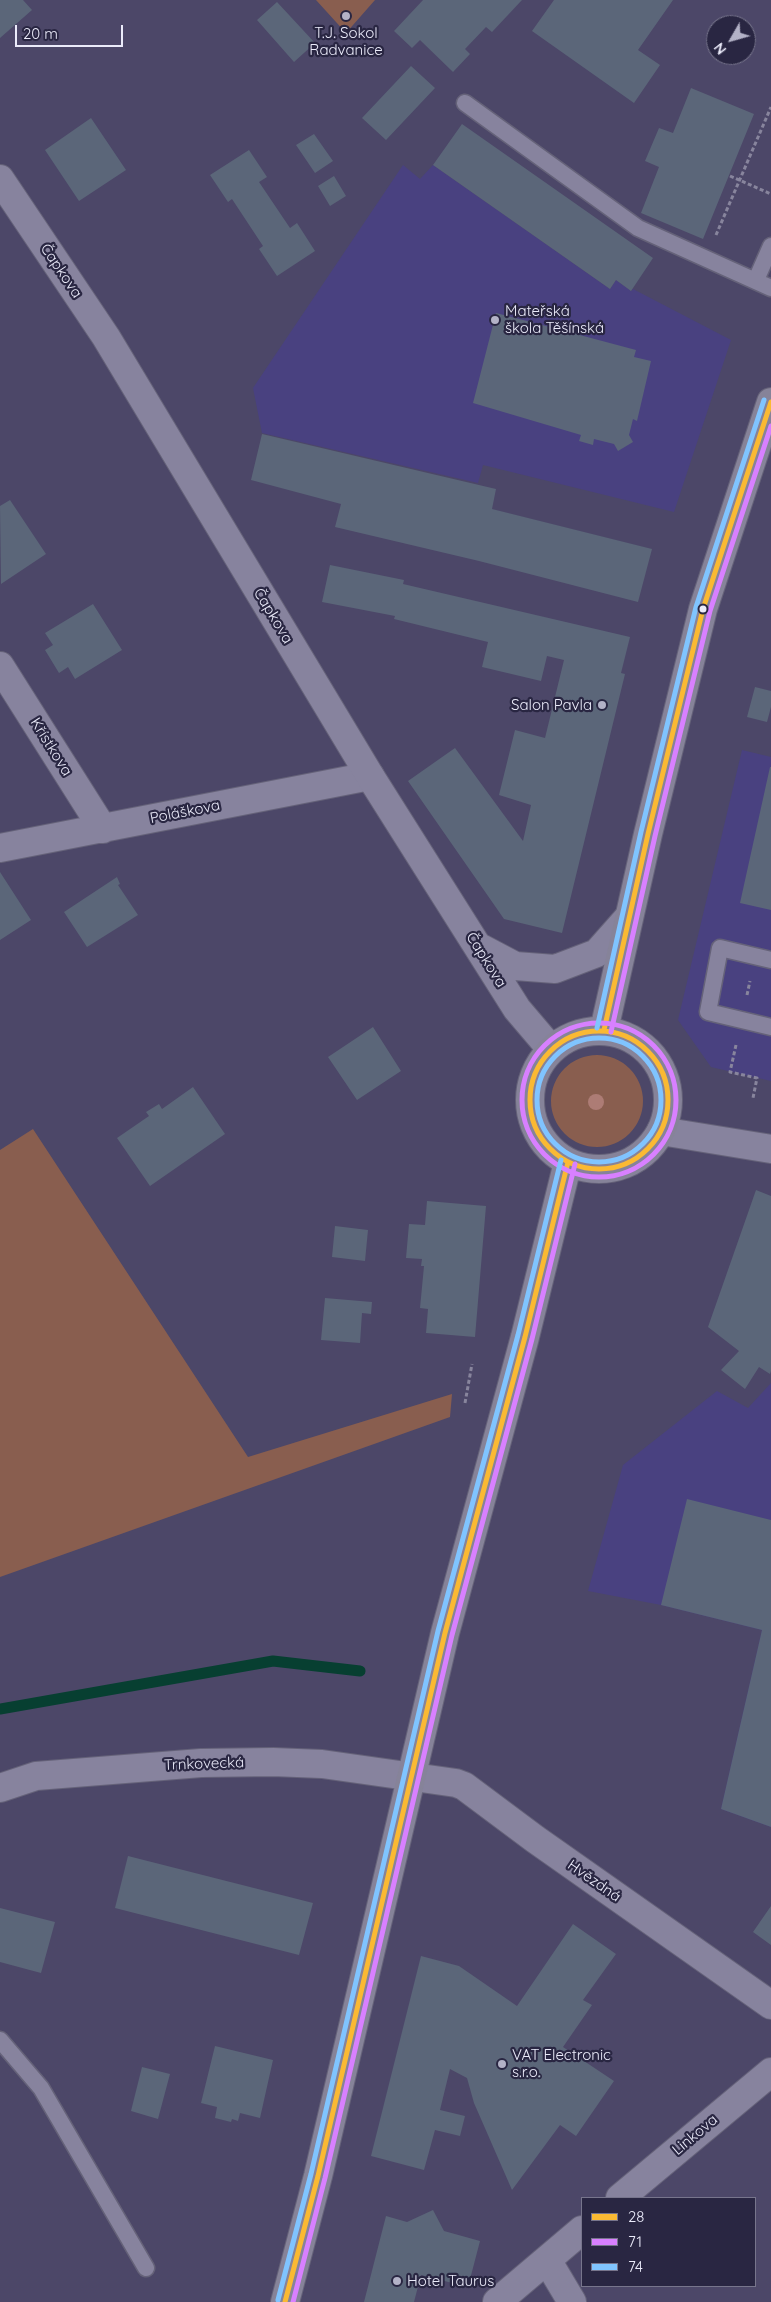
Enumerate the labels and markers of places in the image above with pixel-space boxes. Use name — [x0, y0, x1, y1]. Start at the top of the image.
marker: T.J. Sokol Radvanice — [340, 10, 352, 22]
place label: T.J. Sokol Radvanice — [309, 24, 383, 59]
place label: Mateřská škola Těšínská — [505, 302, 604, 337]
marker: Mateřská škola Těšínská — [489, 314, 501, 326]
unlabelled marker — [698, 604, 708, 614]
place label: Salon Pavla — [511, 696, 592, 714]
marker: Salon Pavla — [596, 699, 608, 711]
place label: VAT Electronic s.r.o. — [512, 2046, 611, 2081]
marker: VAT Electronic s.r.o. — [496, 2058, 508, 2070]
place label: Hotel Taurus — [407, 2272, 494, 2290]
marker: Hotel Taurus — [391, 2275, 403, 2287]

